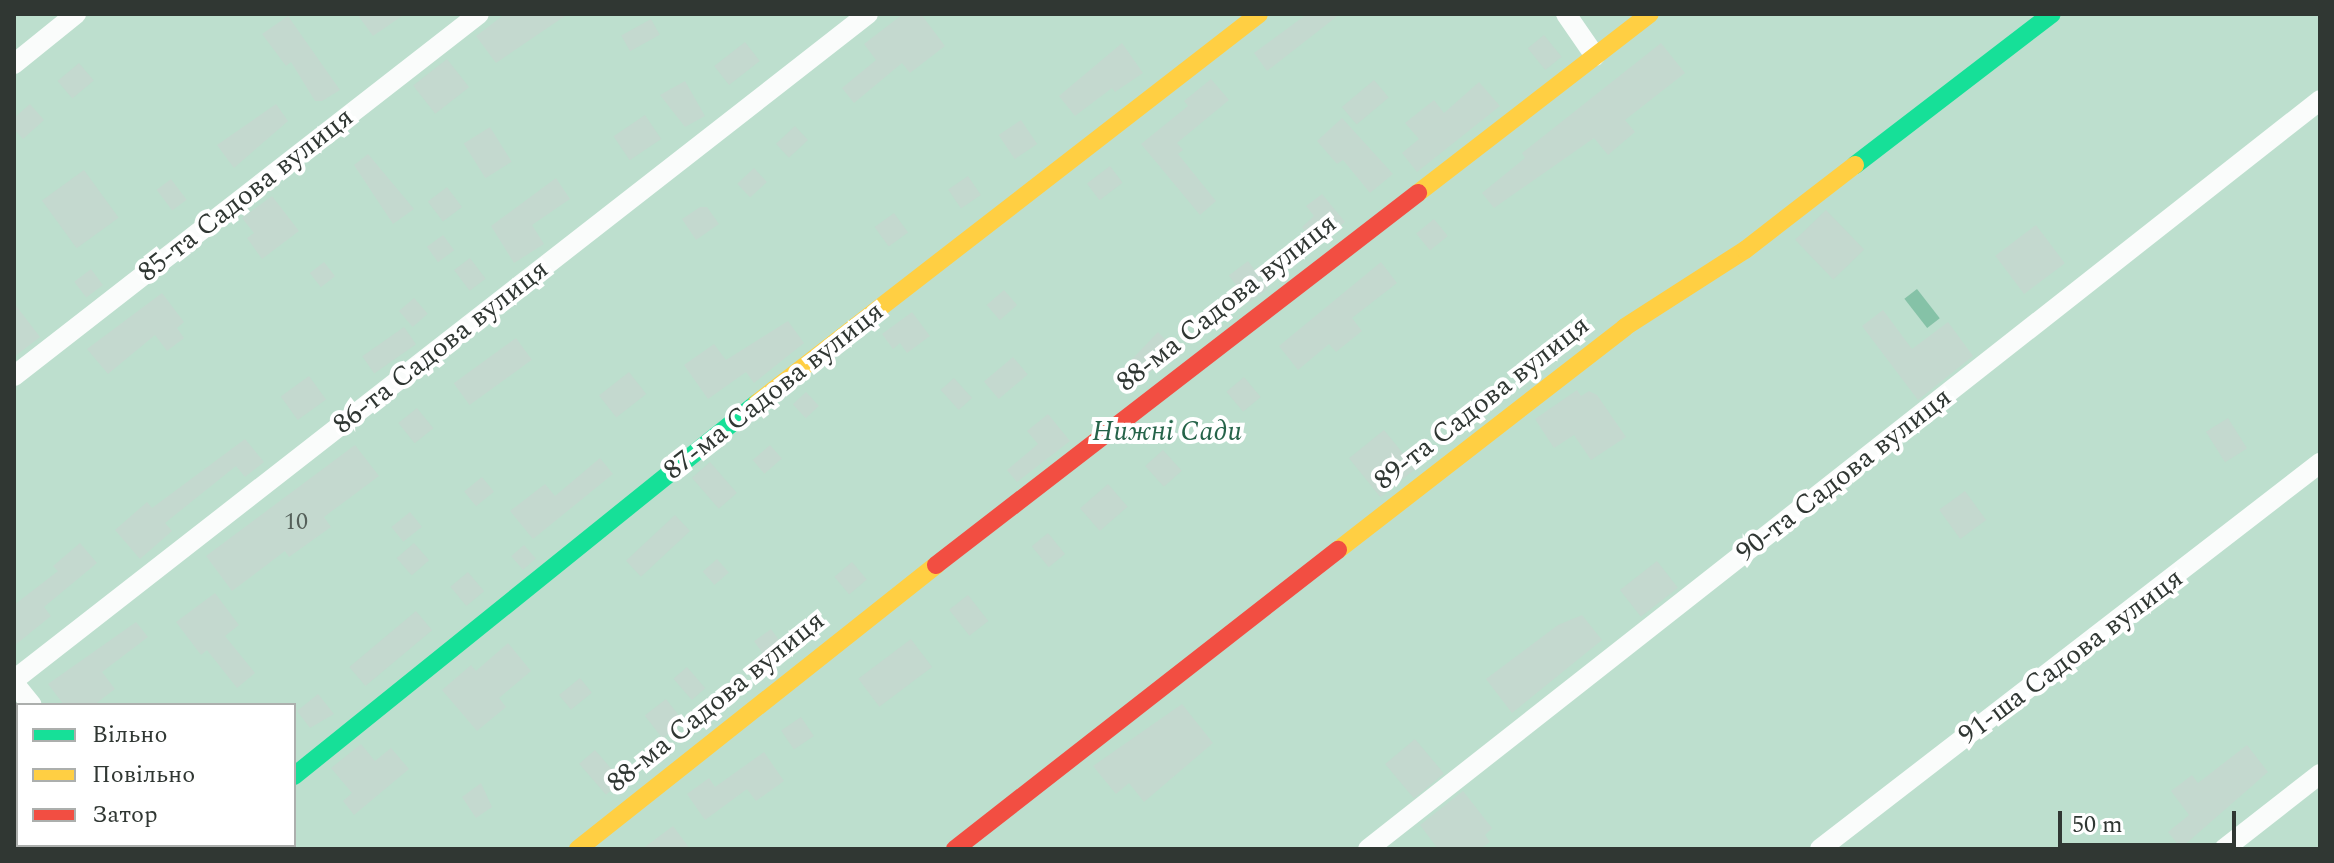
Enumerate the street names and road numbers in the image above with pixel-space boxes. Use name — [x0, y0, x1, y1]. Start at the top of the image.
street label: 85-та Садова вулиця — [132, 101, 360, 289]
street label: 88-ма Садова вулиця — [1110, 207, 1344, 399]
street label: 86-та Садова вулиця — [327, 253, 555, 441]
street label: 87-ма Садова вулиця — [657, 295, 891, 487]
street label: 89-та Садова вулиця — [1368, 309, 1596, 497]
street label: 90-та Садова вулиця — [1730, 381, 1958, 569]
street label: 91-ша Садова вулиця — [1952, 562, 2190, 752]
street label: 88-ма Садова вулиця — [601, 604, 831, 800]

